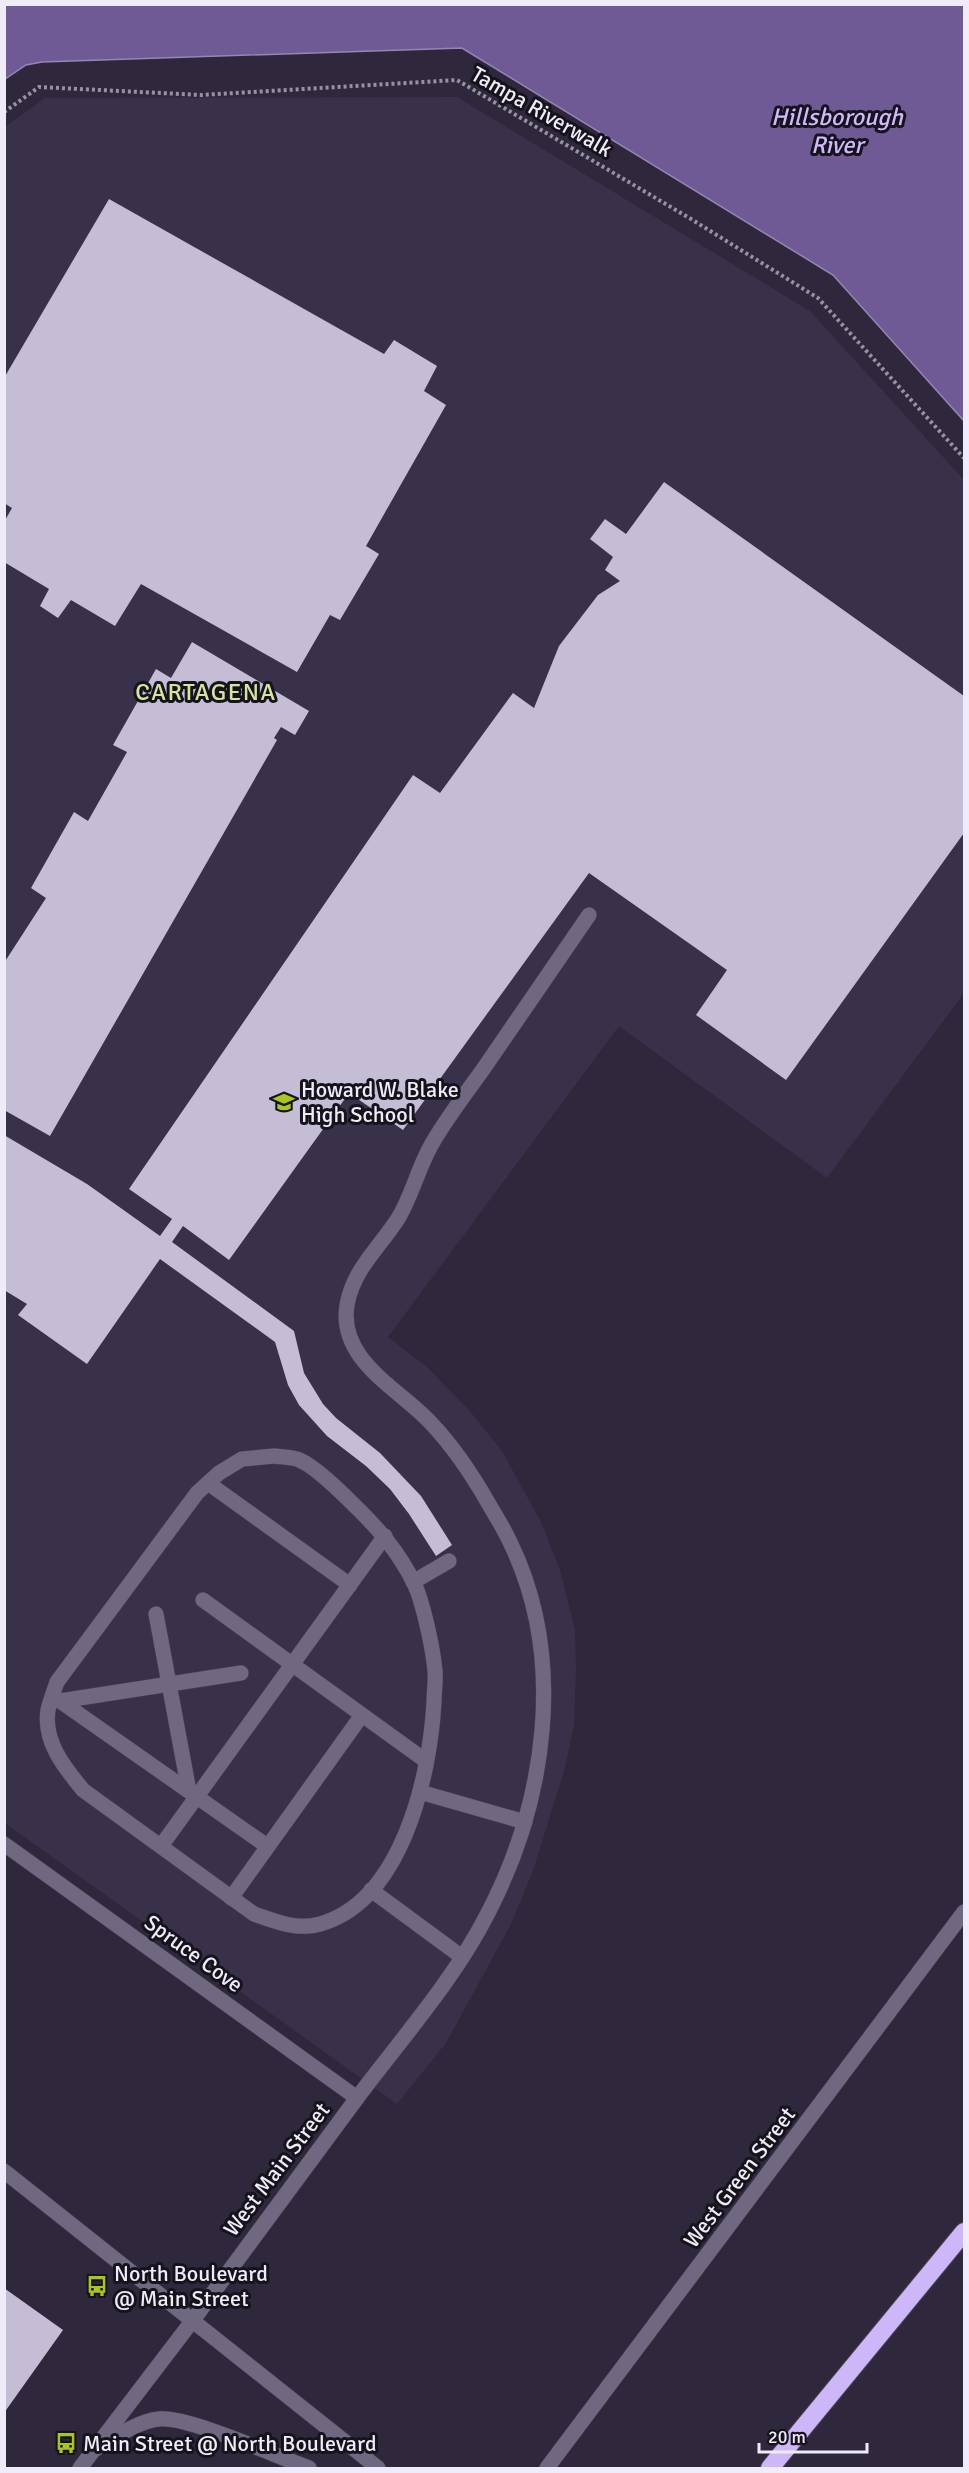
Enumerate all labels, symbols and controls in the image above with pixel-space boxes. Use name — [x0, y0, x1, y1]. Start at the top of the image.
street label: Tampa Riverwalk — [467, 60, 617, 163]
water label: Hillsborough River — [771, 102, 904, 160]
district label: CARTAGENA — [135, 677, 277, 707]
place label: Howard W. Blake High School — [301, 1076, 459, 1128]
school or university icon: Howard W. Blake High School — [272, 1090, 296, 1114]
street label: Spruce Cove — [139, 1909, 248, 1998]
street label: West Main Street — [217, 2097, 336, 2241]
street label: West Green Street — [678, 2101, 801, 2253]
place label: North Boulevard @ Main Street — [114, 2260, 268, 2312]
bus stop icon: North Boulevard @ Main Street — [85, 2274, 109, 2298]
scale bar — [759, 2416, 867, 2454]
text: 20 m — [768, 2426, 806, 2448]
place label: Main Street @ North Boulevard — [83, 2430, 377, 2457]
bus stop icon: Main Street @ North Boulevard — [54, 2431, 78, 2455]

